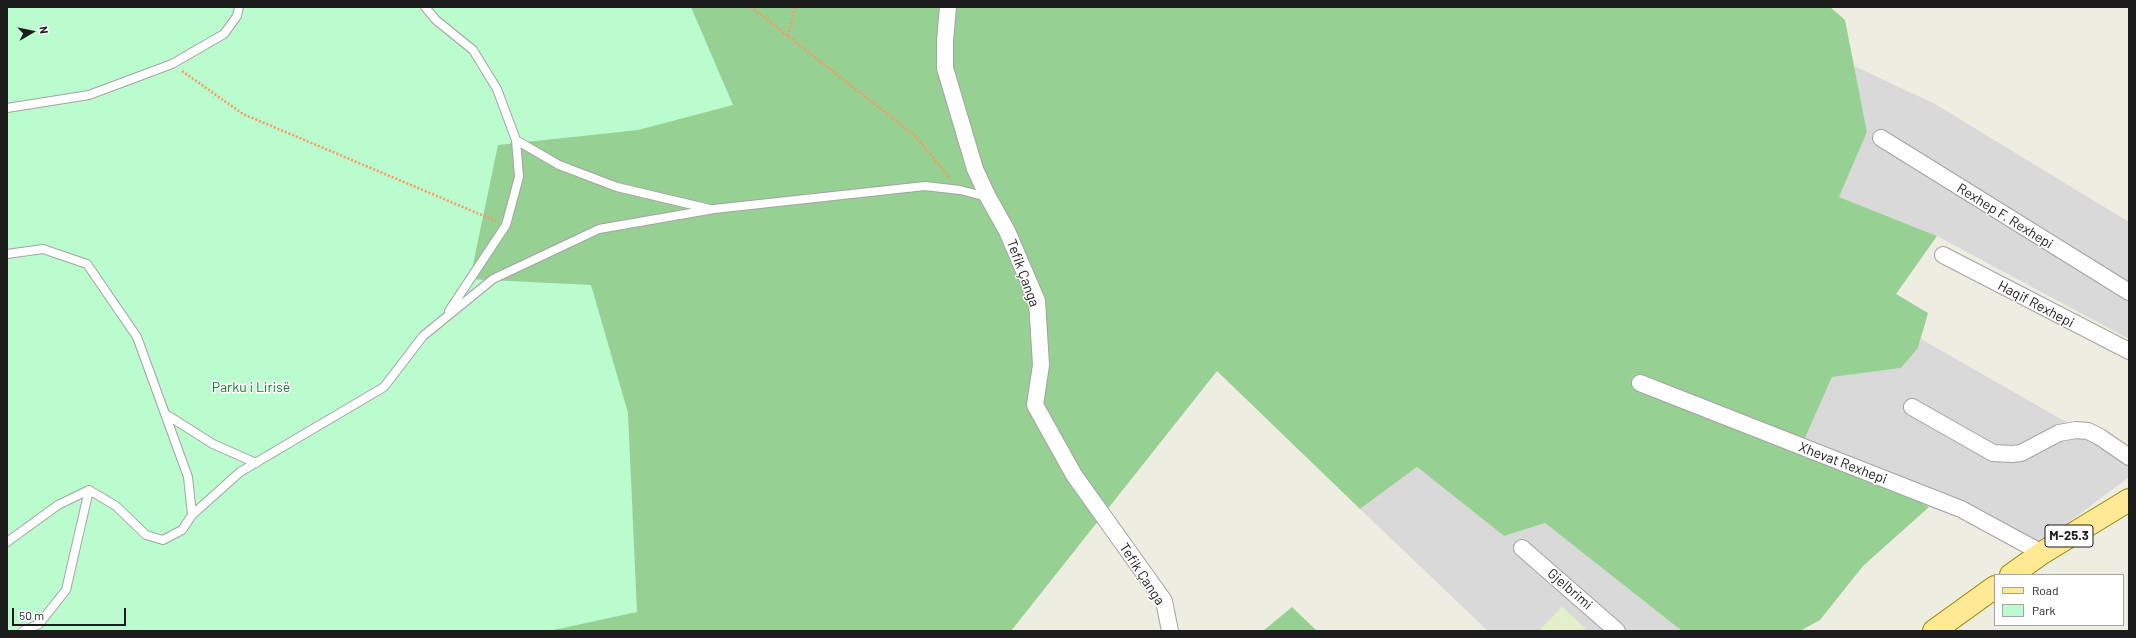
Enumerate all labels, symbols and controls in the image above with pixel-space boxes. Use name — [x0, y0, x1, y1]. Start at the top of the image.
north arrow — [12, 12, 52, 52]
text: N — [37, 25, 51, 35]
street label: Rexhep F. Rexhepi — [1954, 180, 2056, 252]
street label: Tefik Çanga — [1003, 237, 1043, 309]
street label: Haqif Rexhepi — [1995, 277, 2077, 331]
park label: Parku i Lirisë — [212, 379, 290, 395]
street label: Xhevat Rexhepi — [1797, 438, 1889, 488]
road number: M-25.3 — [2045, 525, 2093, 547]
street label: Tefik Çanga — [1116, 540, 1168, 608]
street label: Gjelbrimi — [1544, 565, 1596, 613]
legend — [1994, 574, 2124, 626]
text: Road — [2032, 583, 2059, 597]
scale bar — [14, 600, 128, 626]
text: Park — [2032, 603, 2056, 617]
text: 50 m — [19, 608, 44, 622]

